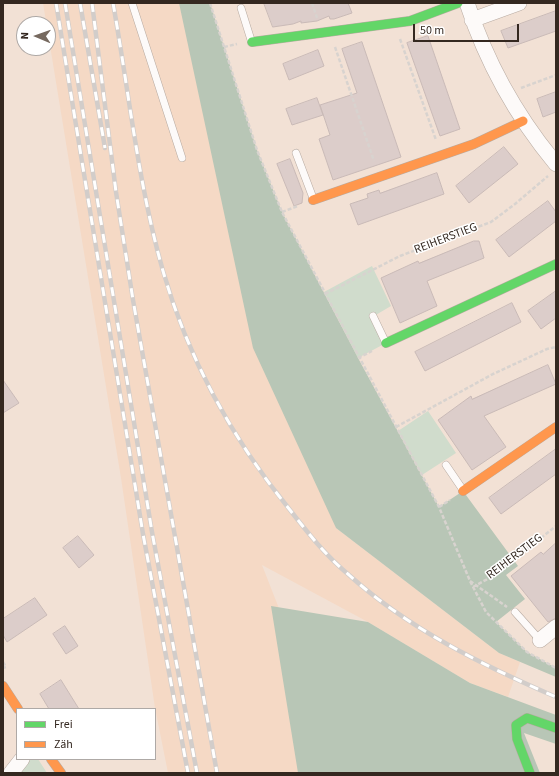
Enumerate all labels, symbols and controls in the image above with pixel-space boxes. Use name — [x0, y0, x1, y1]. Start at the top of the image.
north arrow — [16, 16, 56, 56]
scale bar — [415, 16, 521, 42]
text: 50 m — [420, 22, 444, 39]
text: N — [17, 32, 32, 40]
street label: REIHERSTIEG — [412, 220, 480, 258]
street label: REIHERSTIEG — [484, 531, 546, 583]
legend — [16, 708, 156, 760]
text: Frei — [54, 716, 73, 733]
text: Zäh — [54, 736, 73, 753]

